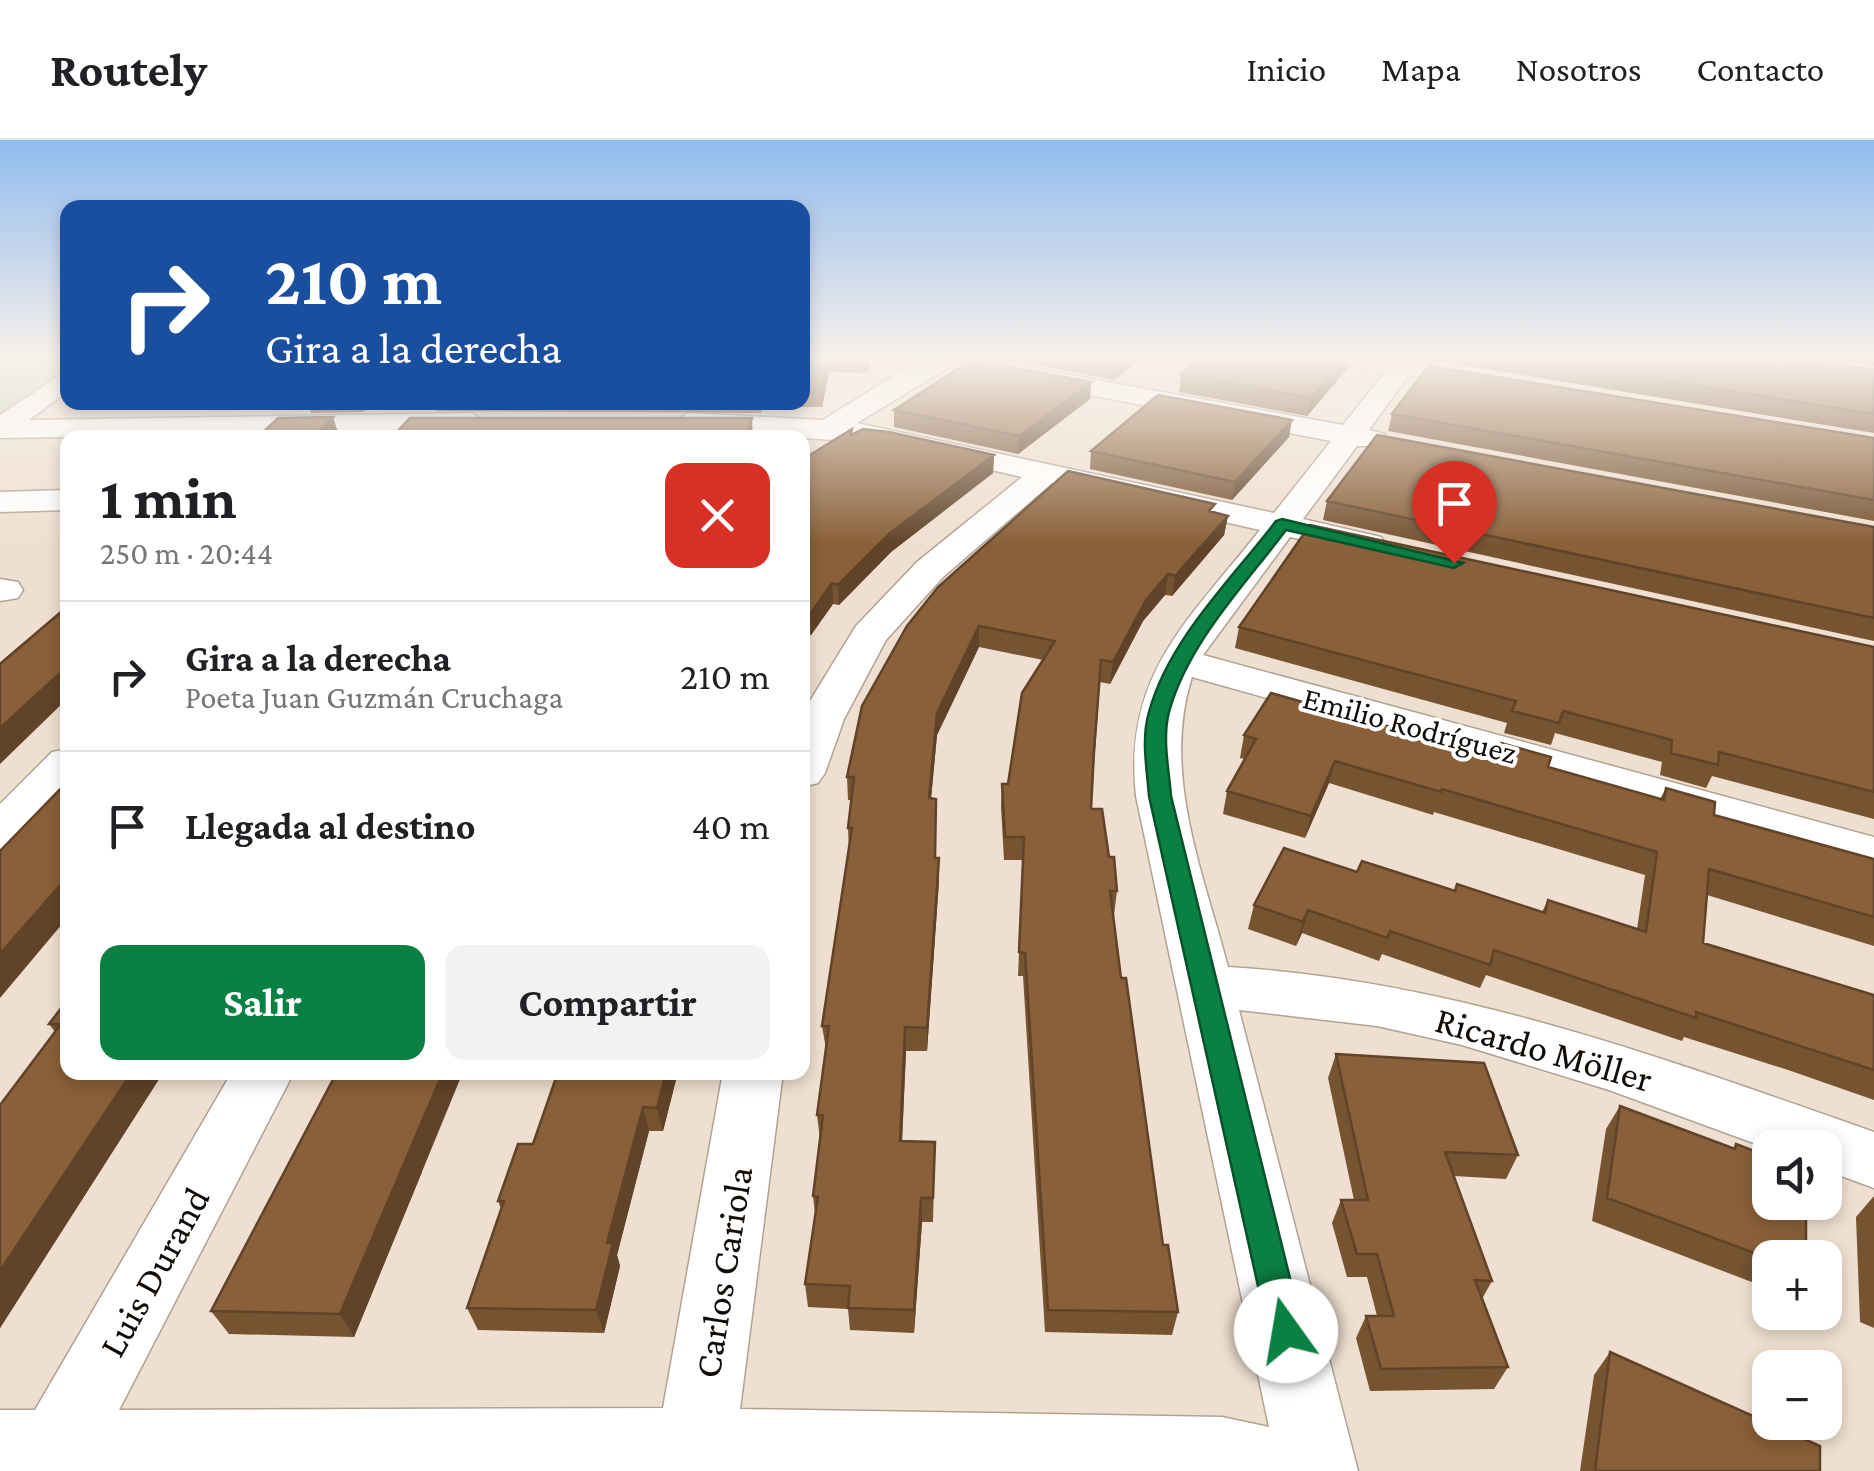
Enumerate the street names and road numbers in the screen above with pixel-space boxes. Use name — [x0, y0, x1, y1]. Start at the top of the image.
street label: Emilio Rodríguez — [1299, 679, 1521, 771]
street label: Ricardo Möller — [1431, 998, 1657, 1100]
street label: Carlos Cariola — [686, 1163, 760, 1381]
street label: Luis Durand — [90, 1180, 218, 1364]

